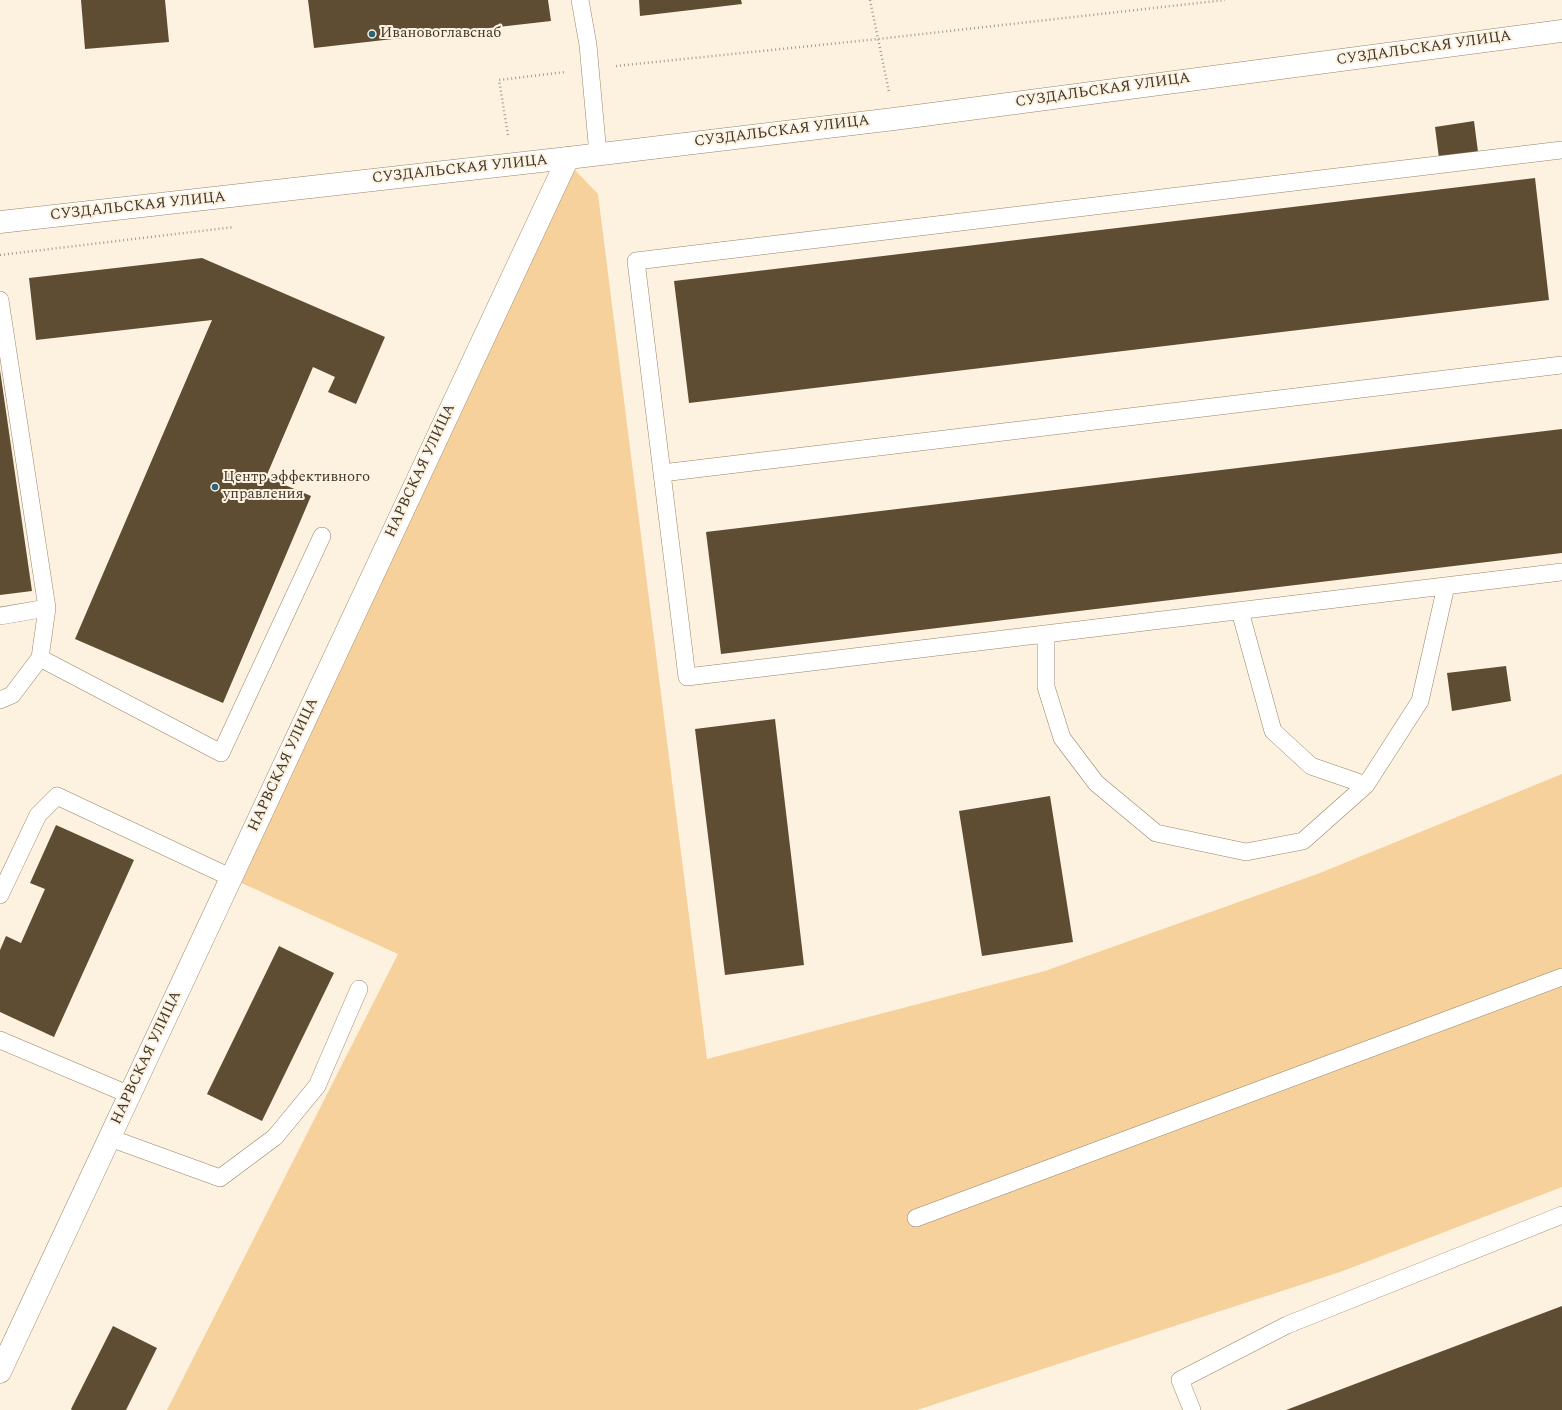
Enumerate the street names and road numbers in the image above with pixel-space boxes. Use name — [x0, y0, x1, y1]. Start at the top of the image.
street label: СУЗДАЛЬСКАЯ УЛИЦА — [1335, 28, 1513, 70]
street label: СУЗДАЛЬСКАЯ УЛИЦА — [1014, 70, 1192, 112]
street label: СУЗДАЛЬСКАЯ УЛИЦА — [693, 112, 871, 152]
street label: СУЗДАЛЬСКАЯ УЛИЦА — [371, 152, 549, 188]
street label: СУЗДАЛЬСКАЯ УЛИЦА — [49, 189, 227, 225]
street label: НАРВСКАЯ УЛИЦА — [382, 401, 460, 541]
street label: НАРВСКАЯ УЛИЦА — [245, 695, 323, 835]
street label: НАРВСКАЯ УЛИЦА — [108, 988, 186, 1128]

